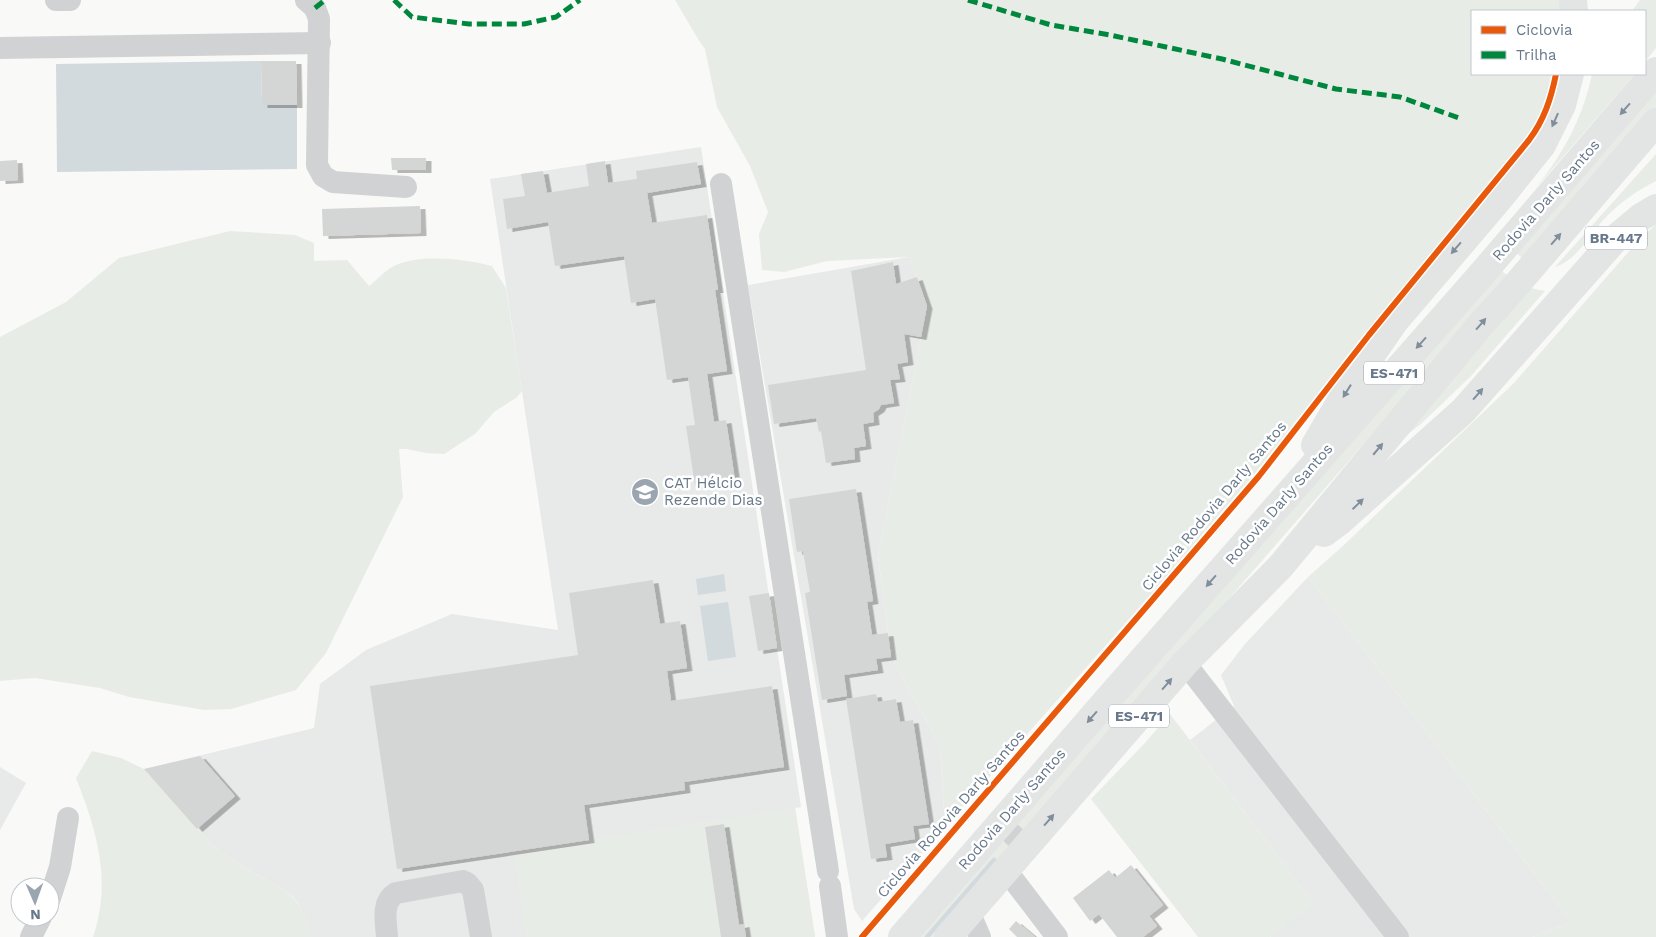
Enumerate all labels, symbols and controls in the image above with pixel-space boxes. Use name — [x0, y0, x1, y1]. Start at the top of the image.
legend — [1471, 10, 1646, 75]
text: Ciclovia — [1516, 21, 1573, 39]
text: Trilha — [1516, 46, 1557, 64]
one-way arrow — [1619, 102, 1630, 115]
one-way arrow — [1551, 113, 1559, 127]
street label: Rodovia Darly Santos — [1488, 136, 1604, 264]
road number: BR-447 — [1585, 227, 1647, 250]
one-way arrow — [1550, 232, 1561, 245]
one-way arrow — [1450, 241, 1462, 253]
one-way arrow — [1475, 318, 1487, 330]
one-way arrow — [1415, 337, 1427, 349]
road number: ES-471 — [1364, 362, 1424, 384]
one-way arrow — [1342, 384, 1352, 397]
one-way arrow — [1472, 388, 1483, 400]
street label: Ciclovia Rodovia Darly Santos — [1138, 417, 1290, 594]
street label: Rodovia Darly Santos — [1221, 440, 1337, 568]
one-way arrow — [1372, 443, 1383, 456]
place label: CAT Hélcio Rezende Dias — [664, 474, 763, 509]
school or university icon: CAT Hélcio Rezende Dias — [630, 477, 660, 507]
one-way arrow — [1352, 498, 1364, 510]
one-way arrow — [1205, 575, 1217, 587]
one-way arrow — [1161, 678, 1172, 691]
road number: ES-471 — [1109, 704, 1169, 728]
one-way arrow — [1087, 710, 1098, 723]
street label: Ciclovia Rodovia Darly Santos — [873, 727, 1029, 901]
street label: Rodovia Darly Santos — [954, 745, 1070, 873]
one-way arrow — [1043, 815, 1055, 827]
north arrow — [10, 877, 60, 927]
text: N — [30, 907, 41, 923]

